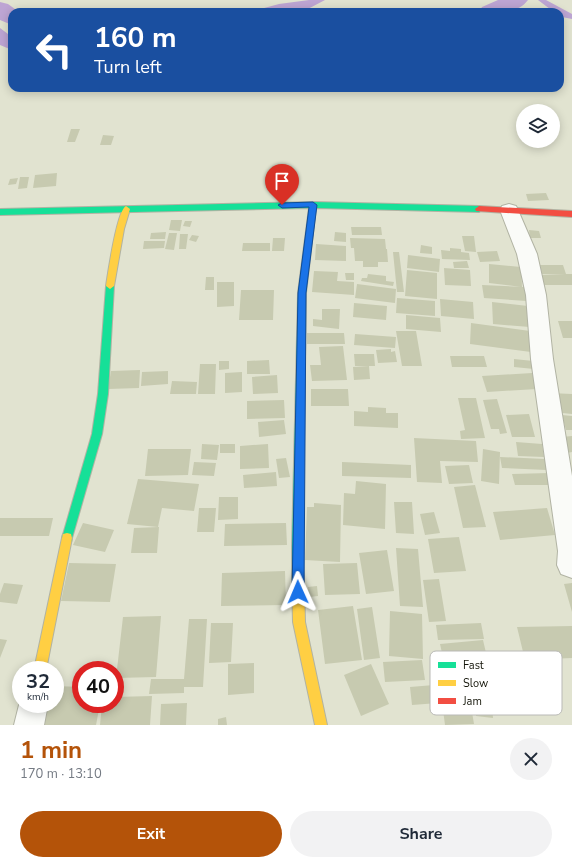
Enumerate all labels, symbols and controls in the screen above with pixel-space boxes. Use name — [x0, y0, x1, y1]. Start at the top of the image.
text: 160 m — [94, 19, 177, 57]
icon: left — [28, 24, 80, 76]
text: Turn left — [94, 55, 162, 79]
map controls — [516, 104, 560, 148]
button: layers — [516, 104, 560, 148]
pin — [265, 164, 299, 205]
icon: arrive — [271, 170, 293, 192]
position arrow — [277, 571, 319, 613]
legend — [430, 651, 562, 715]
text: Fast — [463, 658, 484, 673]
speed limit sign: 40 — [72, 661, 124, 713]
text: 32 — [26, 668, 50, 695]
text: Slow — [463, 676, 488, 691]
text: km/h — [27, 690, 49, 704]
text: Jam — [462, 694, 482, 709]
text: 1 min — [20, 734, 82, 766]
button: close — [510, 738, 552, 780]
text: 170 m · 13:10 — [20, 765, 102, 783]
button: Exit — [20, 811, 282, 857]
button: Share — [290, 811, 552, 857]

